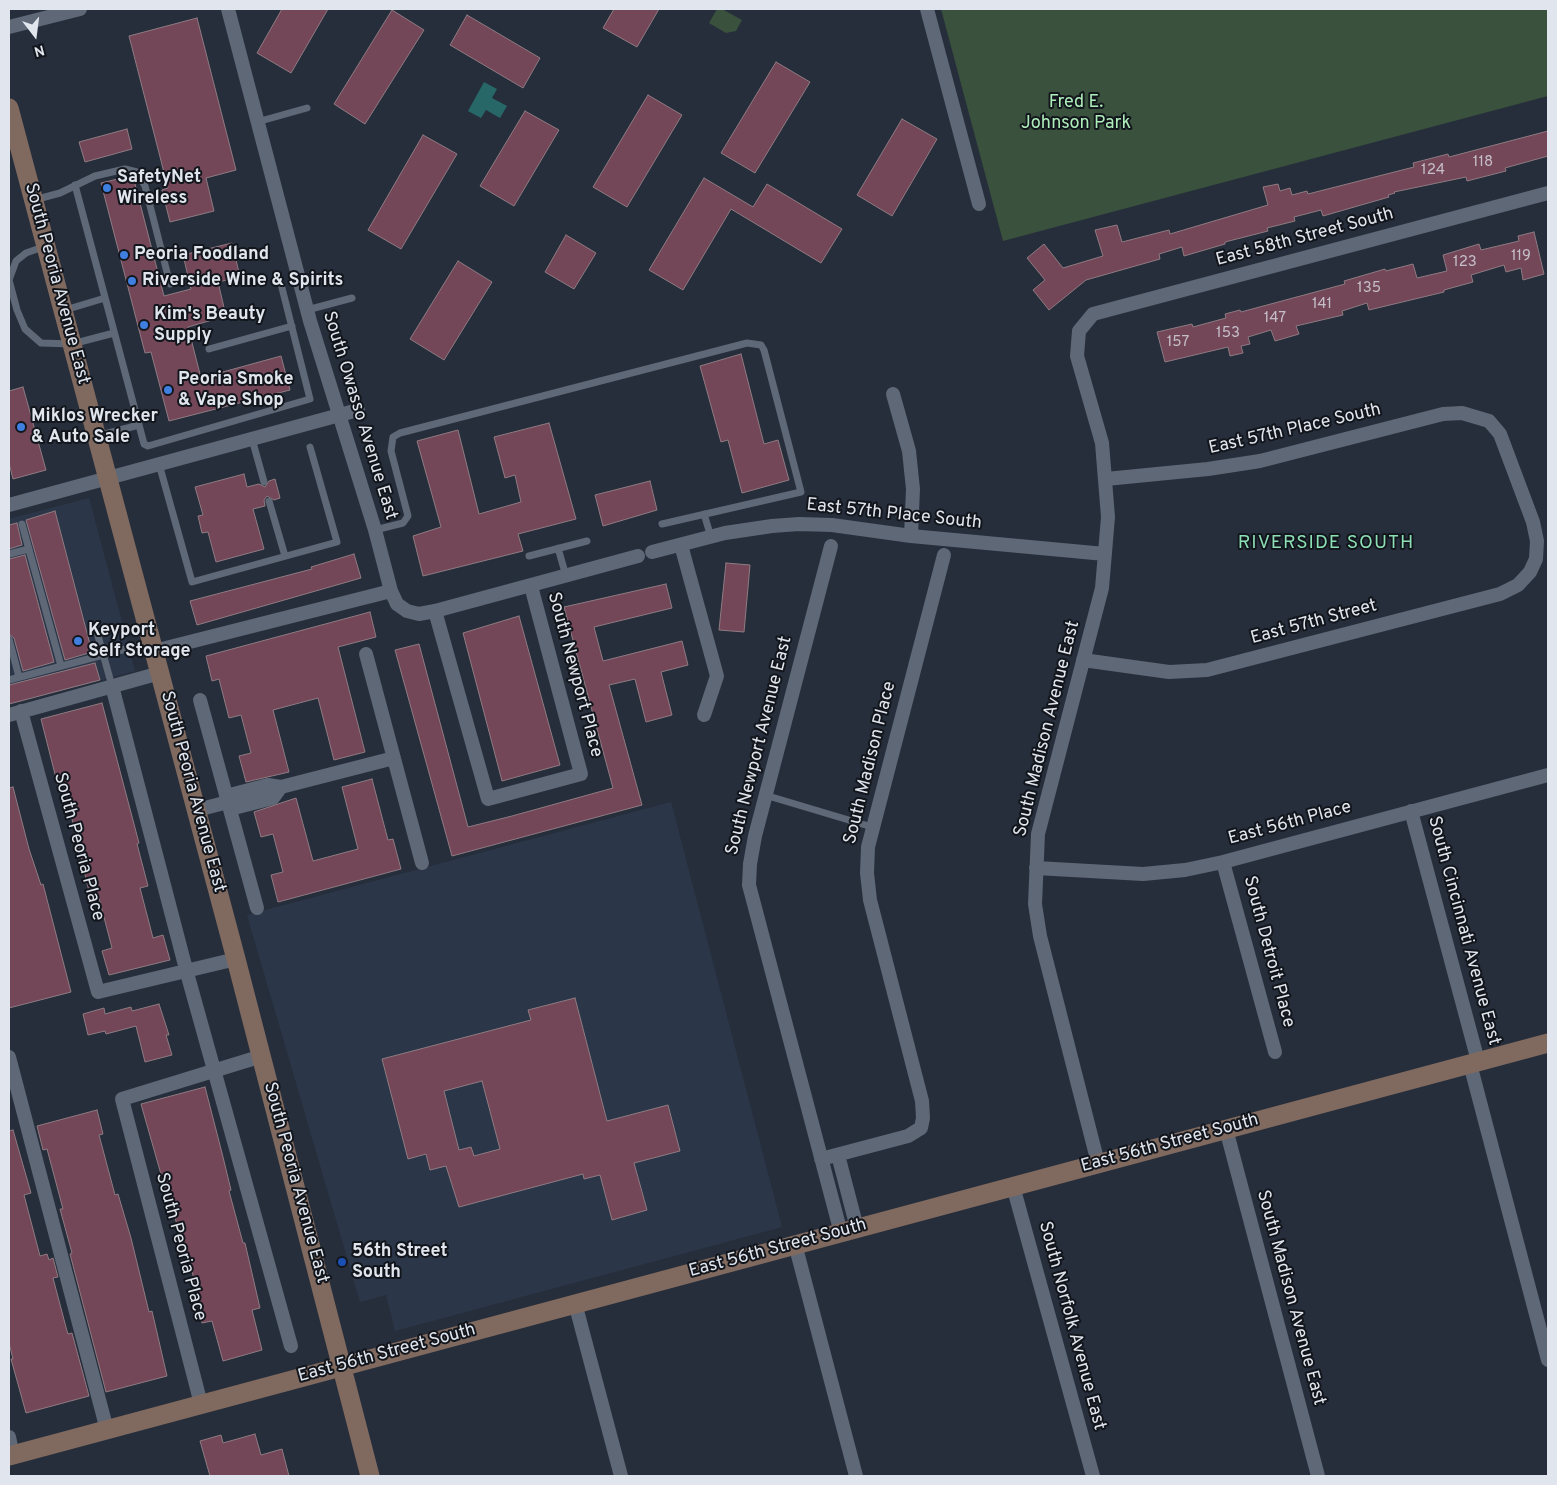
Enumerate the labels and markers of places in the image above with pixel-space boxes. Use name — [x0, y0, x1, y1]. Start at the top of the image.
place label: SafetyNet Wireless — [117, 167, 201, 210]
marker: SafetyNet Wireless — [101, 182, 113, 194]
place label: Peoria Foodland — [134, 244, 269, 266]
marker: Peoria Foodland — [118, 249, 130, 261]
place label: Riverside Wine & Spirits — [142, 270, 343, 292]
marker: Riverside Wine & Spirits — [126, 275, 138, 287]
place label: Kim's Beauty Supply — [154, 304, 266, 346]
marker: Kim's Beauty Supply — [138, 319, 150, 331]
place label: Peoria Smoke & Vape Shop — [178, 369, 293, 412]
marker: Peoria Smoke & Vape Shop — [162, 384, 174, 396]
place label: Miklos Wrecker & Auto Sale — [31, 406, 158, 448]
marker: Miklos Wrecker & Auto Sale — [15, 421, 27, 433]
place label: Keyport Self Storage — [88, 620, 191, 662]
marker: Keyport Self Storage — [72, 635, 84, 647]
place label: 56th Street South — [352, 1241, 448, 1284]
marker: 56th Street South — [336, 1256, 348, 1268]

